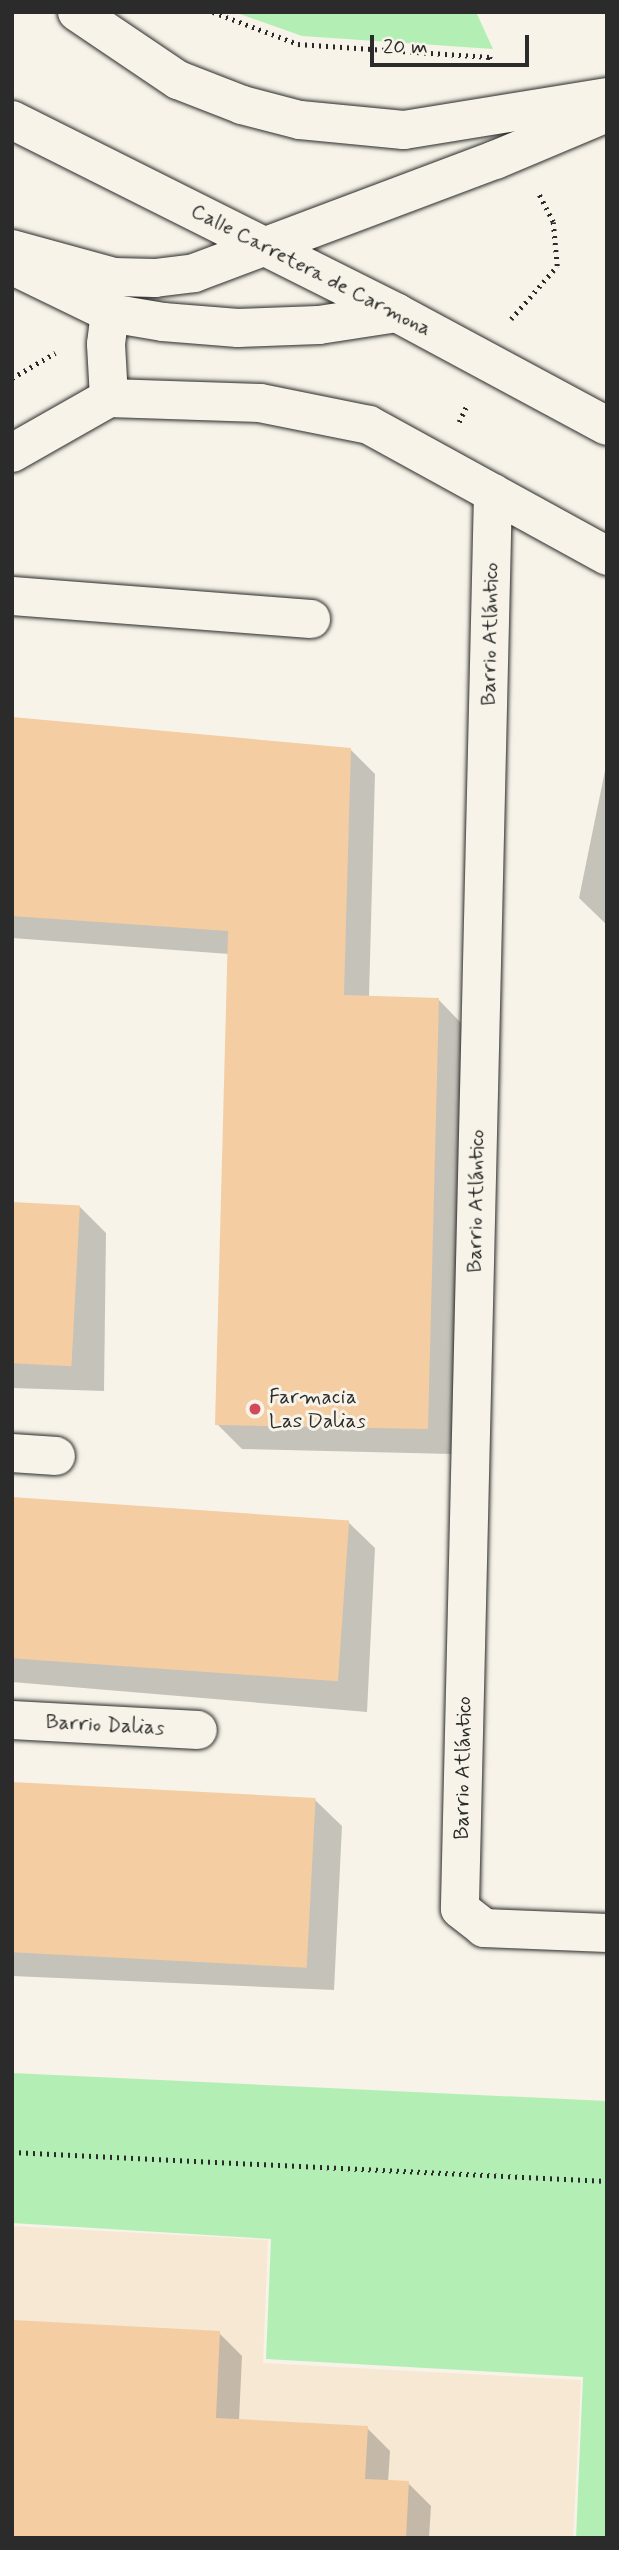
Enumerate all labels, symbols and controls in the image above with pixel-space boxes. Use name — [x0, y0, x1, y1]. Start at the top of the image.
scale bar — [374, 21, 533, 65]
text: 20 m — [383, 33, 428, 61]
street label: Calle Carretera de Carmona — [187, 198, 435, 342]
street label: Barrio Atlántico — [476, 562, 504, 706]
street label: Barrio Atlántico — [462, 1129, 490, 1273]
place label: Farmacia Las Dalias — [269, 1384, 366, 1434]
marker: Farmacia Las Dalias — [247, 1401, 263, 1417]
street label: Barrio Atlántico — [449, 1696, 477, 1840]
street label: Barrio Dalias — [45, 1709, 165, 1741]

